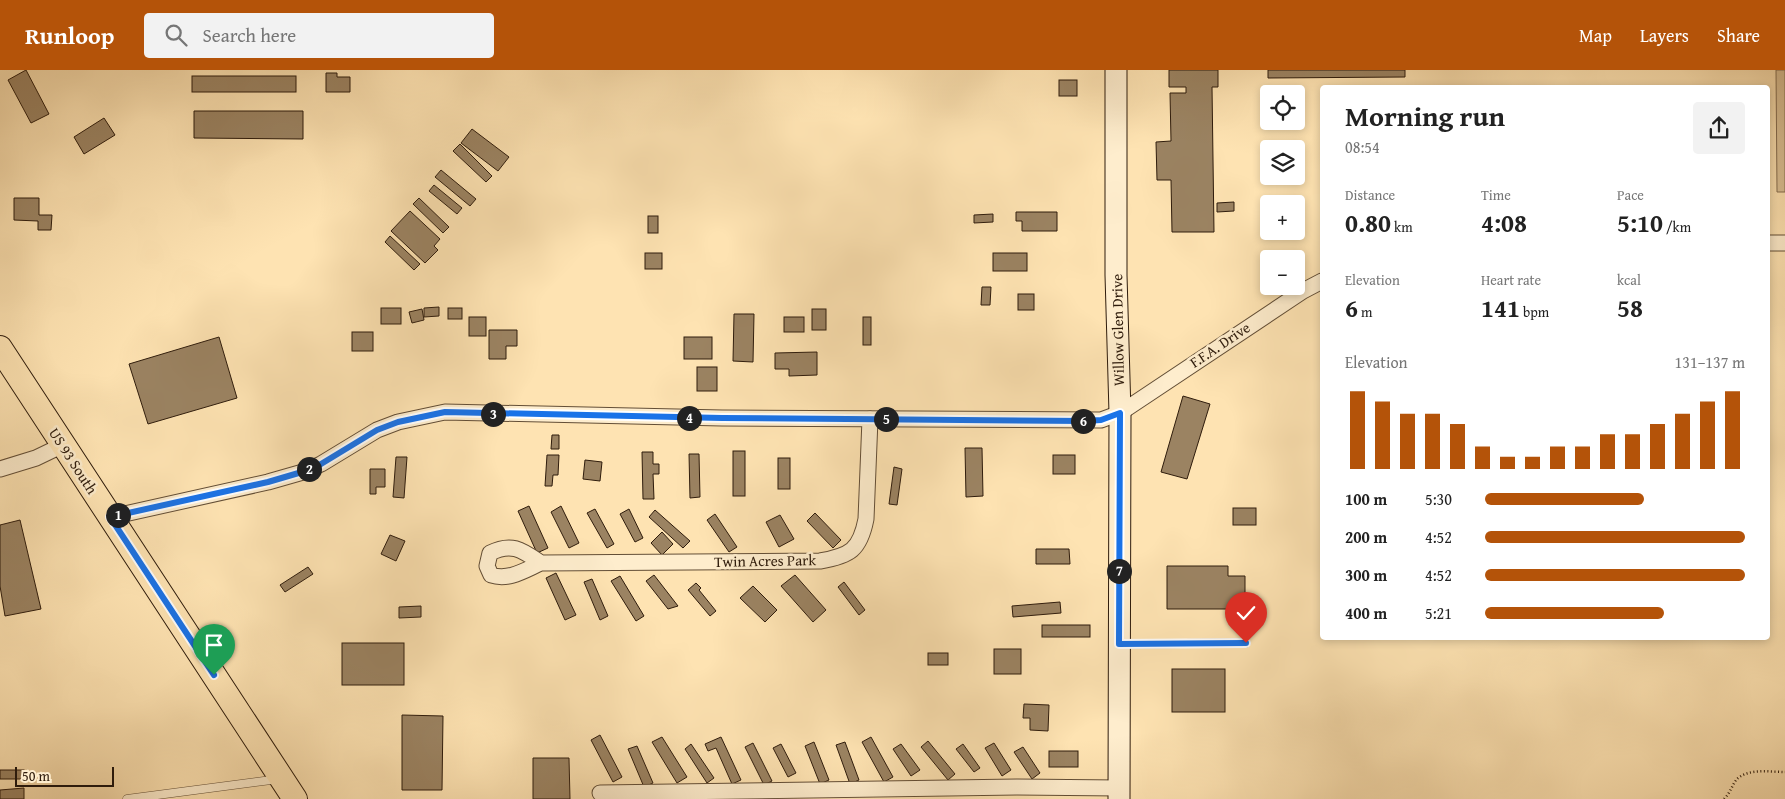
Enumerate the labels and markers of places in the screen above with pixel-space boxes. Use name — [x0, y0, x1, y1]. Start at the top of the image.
pin: 3 — [480, 402, 506, 426]
pin: 4 — [676, 406, 702, 430]
pin: 5 — [874, 406, 898, 432]
pin: 6 — [1070, 408, 1096, 434]
pin: 2 — [296, 456, 322, 482]
pin: 1 — [106, 502, 130, 528]
pin: 7 — [1106, 558, 1132, 584]
pin — [1225, 592, 1267, 643]
pin — [193, 624, 235, 675]

